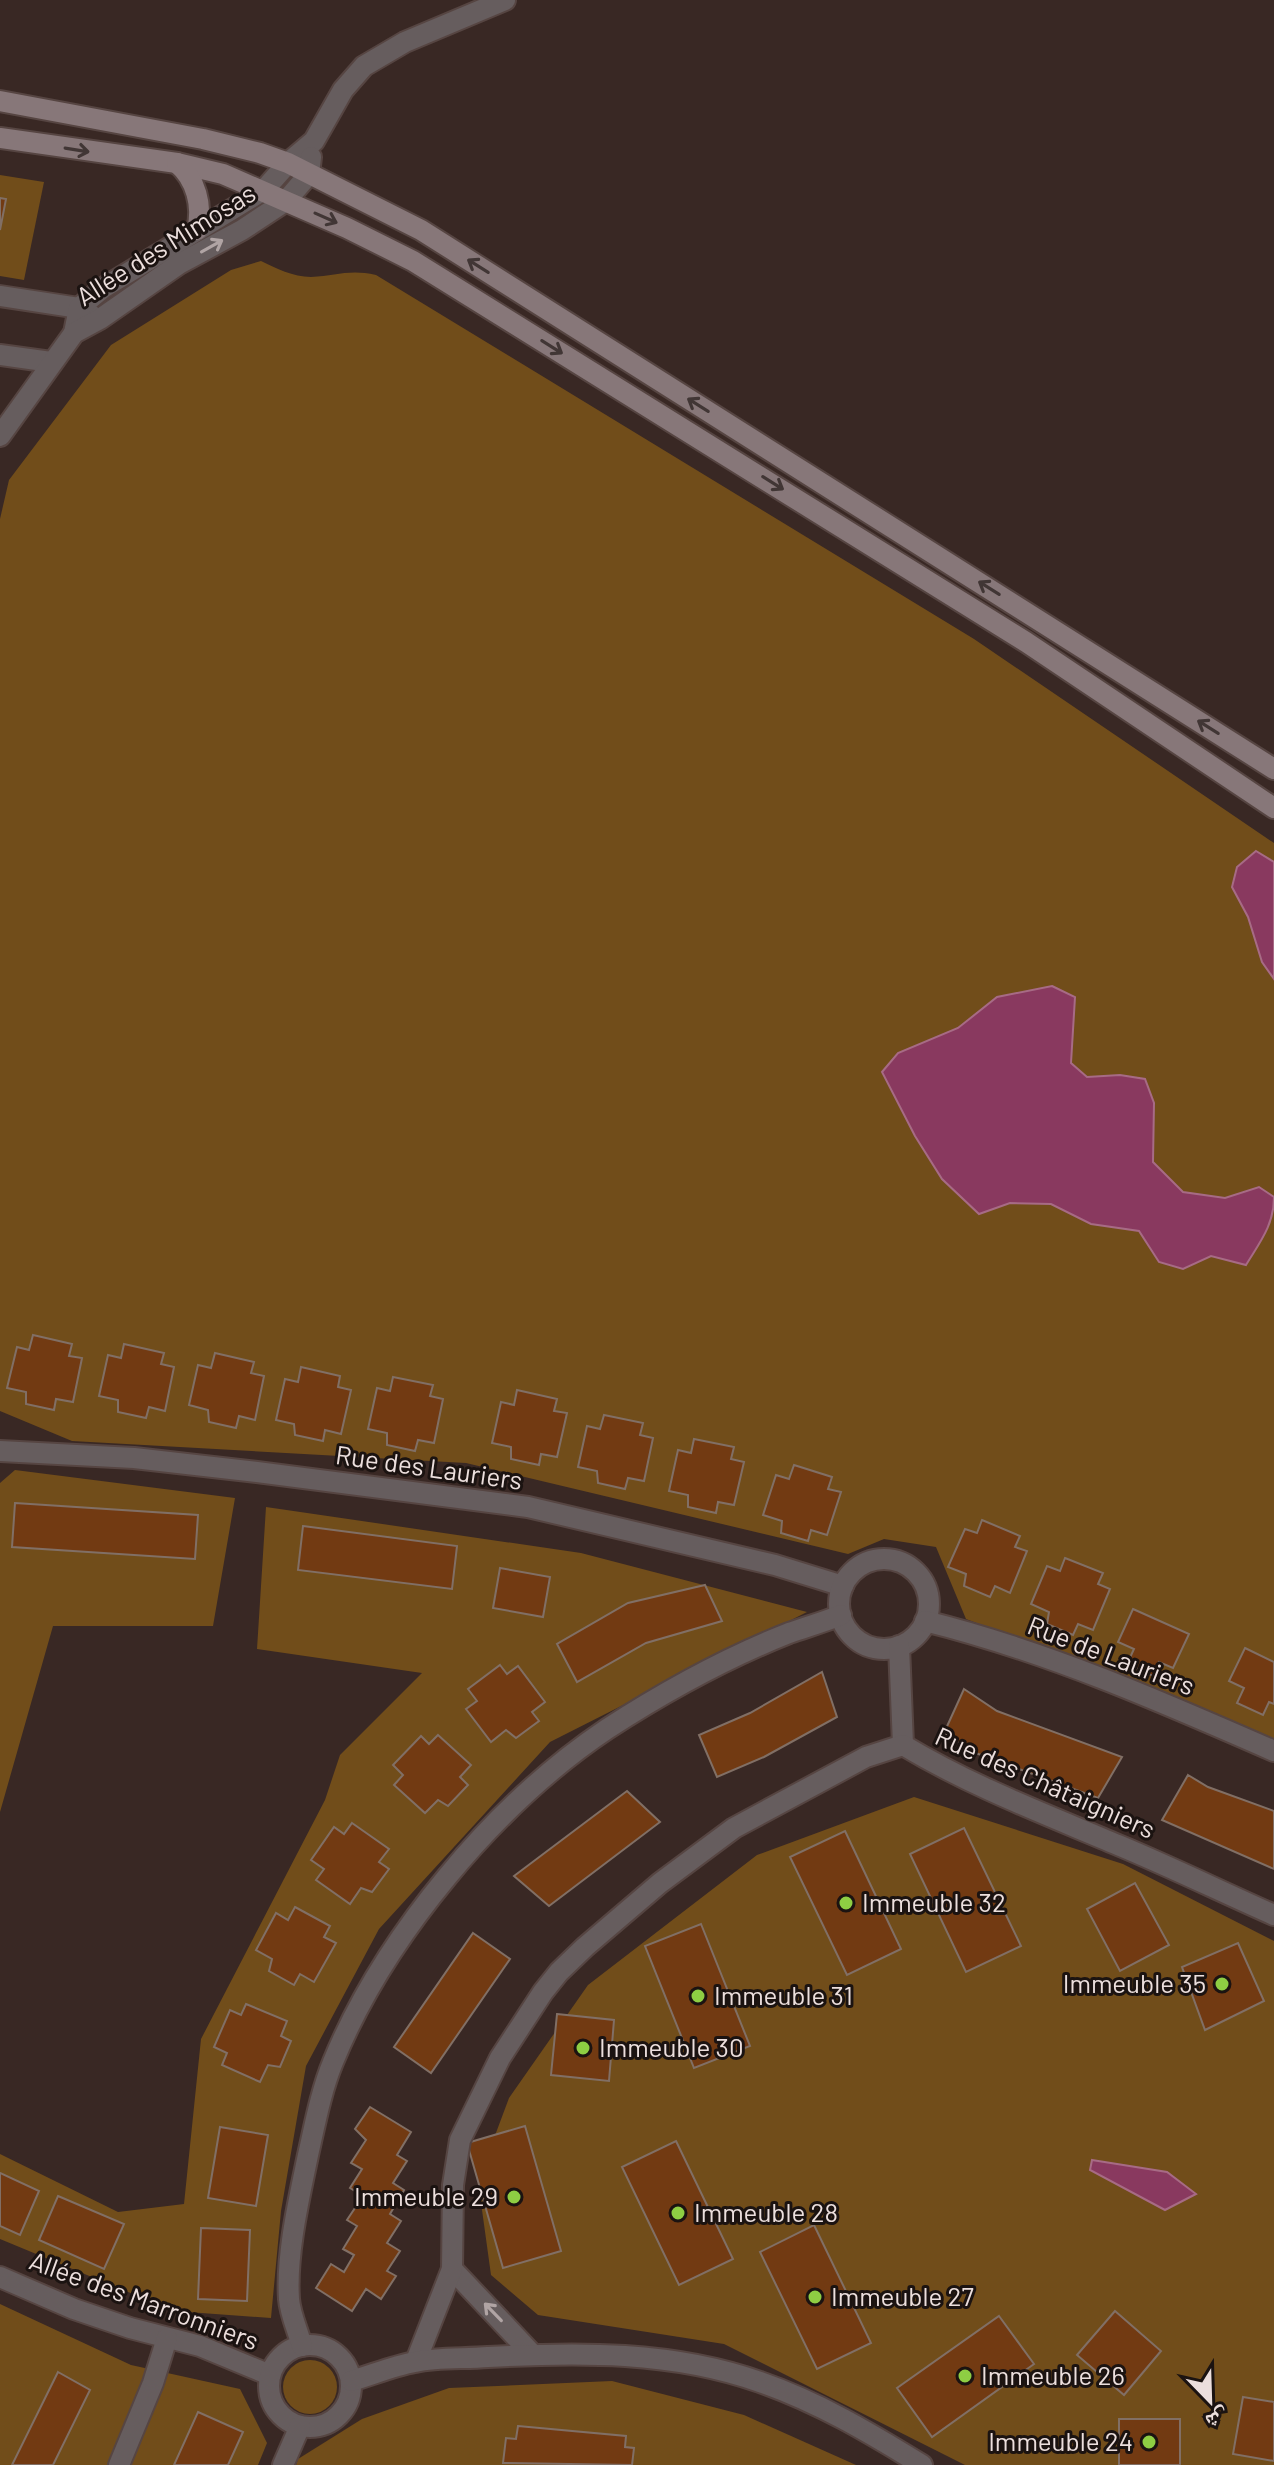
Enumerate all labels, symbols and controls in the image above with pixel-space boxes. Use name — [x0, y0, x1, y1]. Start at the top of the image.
one-way arrow — [64, 143, 89, 158]
street label: Allée des Mimosas — [70, 176, 260, 311]
one-way arrow — [313, 212, 338, 227]
one-way arrow — [199, 238, 223, 254]
one-way arrow — [467, 257, 490, 273]
one-way arrow — [540, 339, 563, 355]
one-way arrow — [687, 396, 710, 412]
one-way arrow — [761, 475, 784, 491]
one-way arrow — [978, 580, 1000, 597]
one-way arrow — [1198, 718, 1220, 735]
street label: Rue des Lauriers — [334, 1438, 525, 1495]
street label: Rue de Lauriers — [1024, 1609, 1199, 1701]
street label: Rue des Châtaigniers — [931, 1719, 1160, 1844]
place label: Immeuble 32 — [862, 1886, 1006, 1917]
marker: Immeuble 32 — [837, 1894, 855, 1912]
place label: Immeuble 35 — [1063, 1967, 1206, 1998]
marker: Immeuble 35 — [1213, 1975, 1231, 1993]
place label: Immeuble 31 — [714, 1979, 853, 2010]
marker: Immeuble 31 — [689, 1987, 707, 2005]
place label: Immeuble 30 — [599, 2031, 744, 2062]
marker: Immeuble 30 — [574, 2039, 592, 2057]
place label: Immeuble 29 — [354, 2180, 498, 2211]
marker: Immeuble 29 — [505, 2188, 523, 2206]
place label: Immeuble 28 — [694, 2196, 838, 2227]
marker: Immeuble 28 — [669, 2204, 687, 2222]
street label: Allée des Marronniers — [26, 2244, 263, 2355]
place label: Immeuble 27 — [831, 2280, 974, 2311]
marker: Immeuble 27 — [806, 2288, 824, 2306]
one-way arrow — [484, 2302, 502, 2322]
place label: Immeuble 26 — [981, 2359, 1125, 2390]
north arrow — [1170, 2361, 1250, 2441]
marker: Immeuble 26 — [956, 2367, 974, 2385]
text: ش — [1202, 2402, 1234, 2437]
place label: Immeuble 24 — [988, 2425, 1133, 2456]
marker: Immeuble 24 — [1140, 2433, 1158, 2451]

